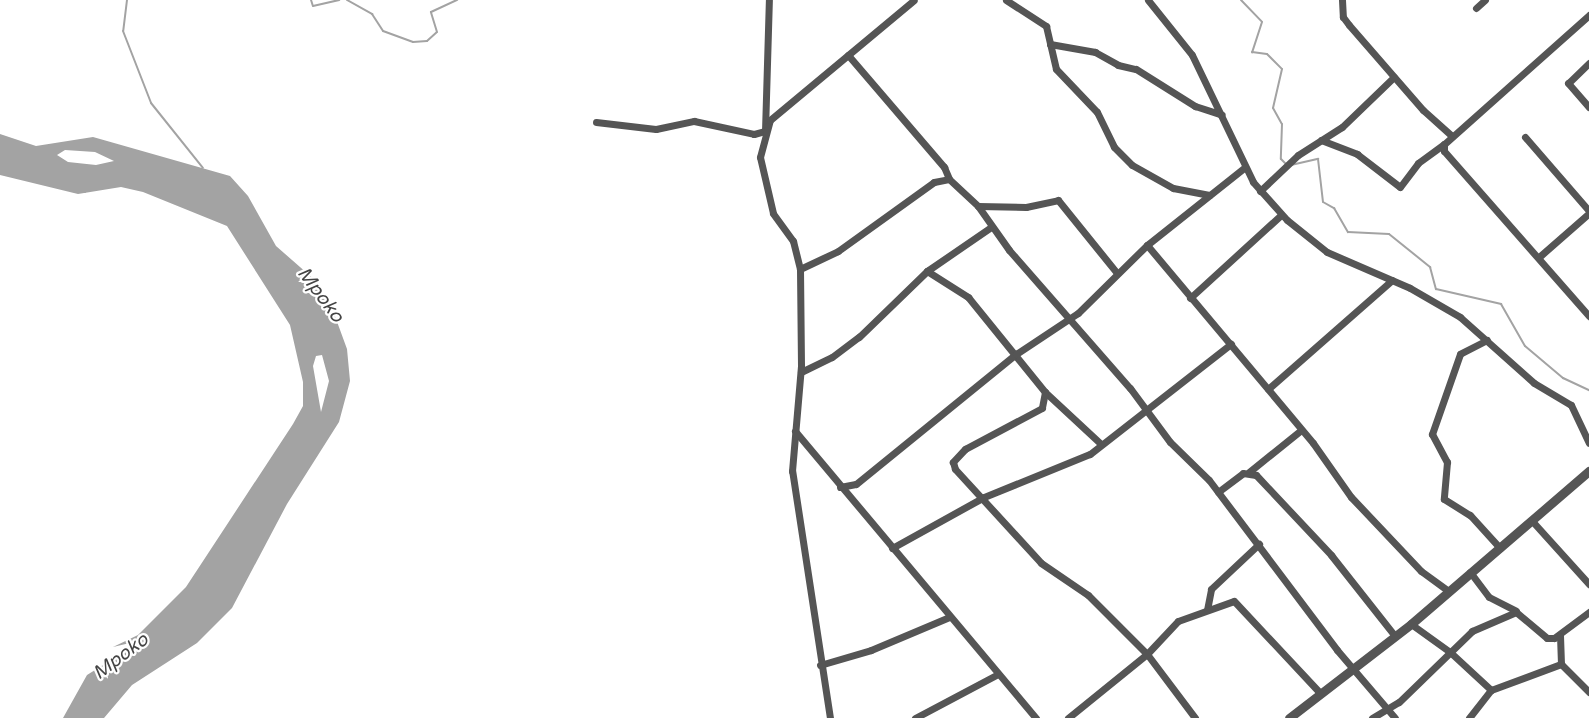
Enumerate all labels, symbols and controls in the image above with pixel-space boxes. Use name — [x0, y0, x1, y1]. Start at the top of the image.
water label: Mpoko — [292, 263, 348, 327]
water label: Mpoko — [89, 629, 153, 685]

